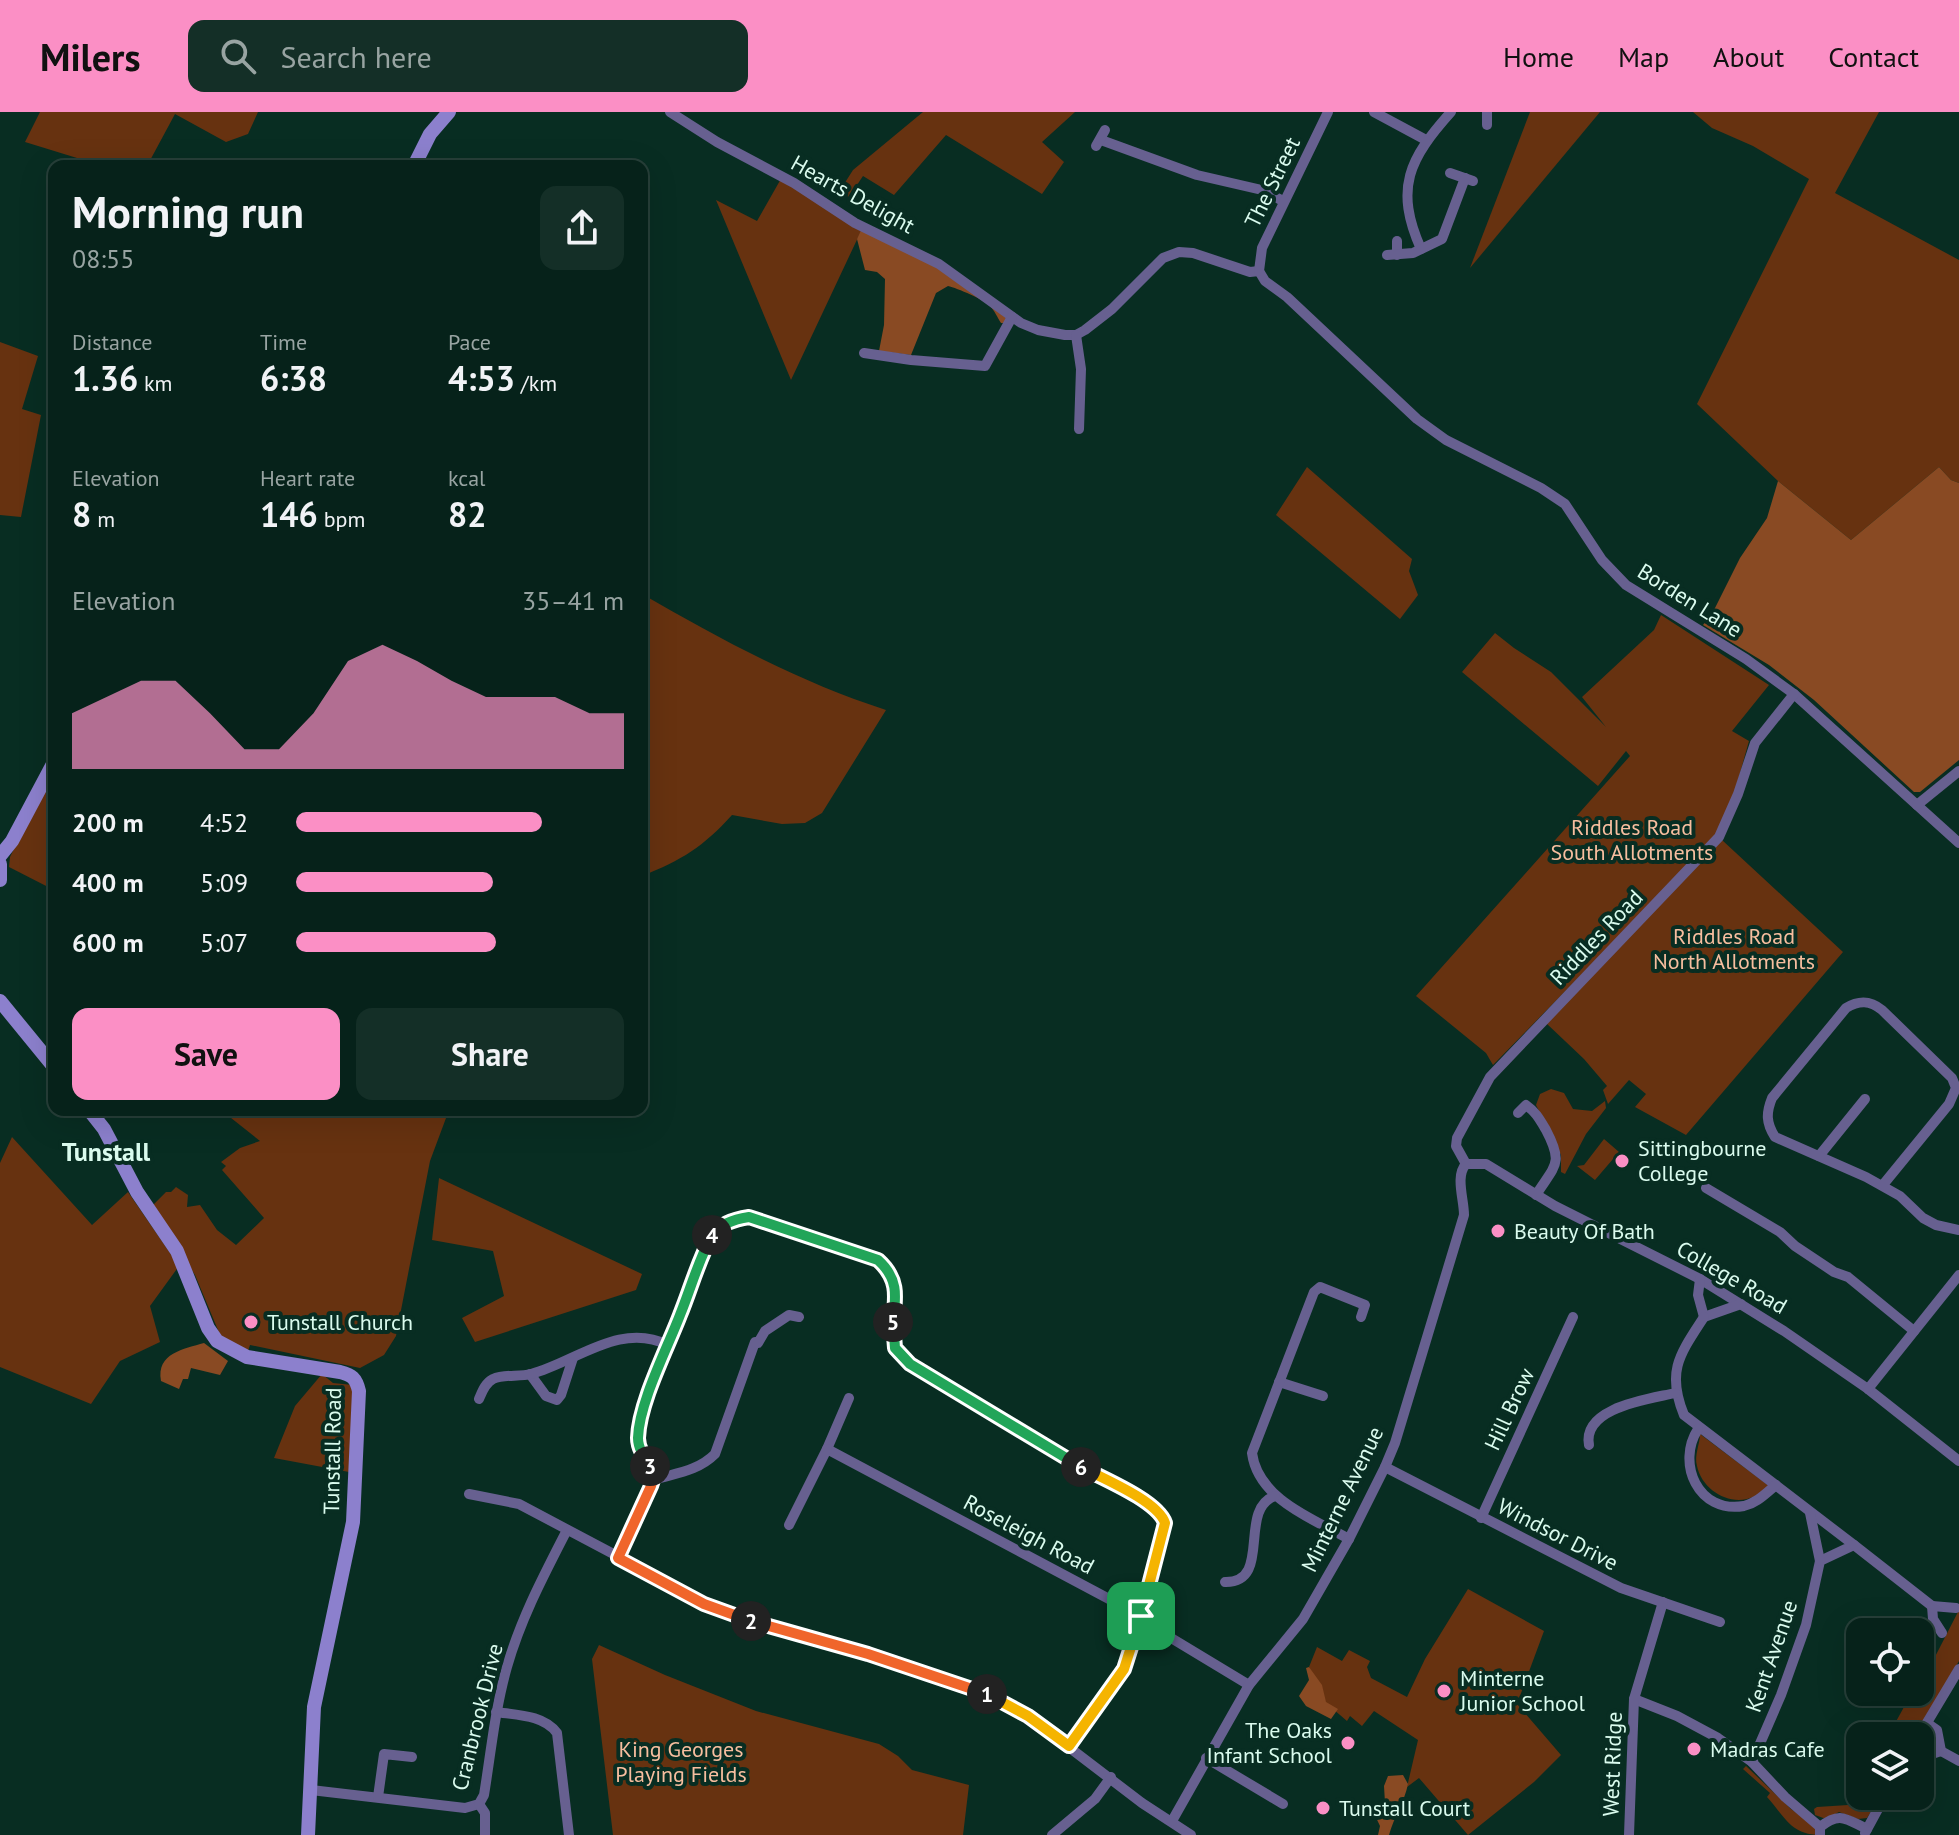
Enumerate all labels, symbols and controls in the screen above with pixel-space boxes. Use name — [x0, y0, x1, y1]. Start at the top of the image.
search box — [188, 20, 748, 92]
text: Milers — [40, 32, 140, 81]
icon: search — [216, 34, 260, 78]
text: Search here — [280, 37, 432, 76]
text: Home — [1503, 38, 1574, 75]
text: Map — [1618, 38, 1669, 75]
text: About — [1713, 38, 1784, 75]
text: Contact — [1828, 38, 1919, 75]
street label: The Street — [1238, 132, 1306, 232]
street label: Hearts Delight — [786, 149, 920, 240]
text: Morning run — [72, 183, 304, 240]
button: share — [540, 186, 624, 270]
text: 08:55 — [72, 242, 134, 275]
text: Distance — [72, 328, 153, 356]
text: Time — [260, 328, 307, 356]
text: Pace — [448, 328, 491, 356]
text: 1.36 — [72, 356, 138, 400]
text: 6:38 — [260, 356, 327, 400]
text: 4:53 — [448, 356, 515, 400]
text: km — [138, 369, 172, 397]
text: /km — [515, 369, 557, 397]
text: Elevation — [72, 464, 160, 492]
text: Heart rate — [260, 464, 355, 492]
text: kcal — [448, 464, 486, 492]
text: 8 — [72, 492, 91, 536]
text: 146 — [260, 492, 318, 536]
text: 82 — [448, 492, 487, 536]
text: m — [91, 505, 115, 533]
text: bpm — [318, 505, 365, 533]
street label: Borden Lane — [1632, 557, 1748, 643]
text: Elevation — [72, 584, 176, 617]
text: 35–41 m — [522, 584, 624, 617]
text: 200 m — [72, 806, 144, 839]
text: 4:52 — [200, 806, 248, 839]
park label: Riddles Road South Allotments — [1551, 813, 1713, 866]
text: 400 m — [72, 866, 144, 899]
text: 5:09 — [200, 866, 248, 899]
street label: Riddles Road — [1544, 883, 1648, 991]
park label: Riddles Road North Allotments — [1653, 922, 1815, 975]
text: 600 m — [72, 926, 144, 959]
text: 5:07 — [200, 926, 248, 959]
button: Save — [72, 1008, 340, 1100]
button: Share — [356, 1008, 624, 1100]
place label: Sittingbourne College — [1638, 1134, 1766, 1187]
district label: Tunstall — [62, 1135, 151, 1168]
marker: Sittingbourne College — [1613, 1152, 1631, 1170]
pin: 4 — [692, 1215, 732, 1255]
place label: Beauty Of Bath — [1514, 1217, 1655, 1245]
text: 4 — [706, 1221, 718, 1249]
marker: Beauty Of Bath — [1489, 1222, 1507, 1240]
street label: College Road — [1672, 1234, 1792, 1320]
pin: 5 — [873, 1302, 913, 1342]
place label: Tunstall Church — [267, 1308, 413, 1336]
text: 5 — [887, 1308, 899, 1336]
marker: Tunstall Church — [242, 1313, 260, 1331]
street label: Hill Brow — [1478, 1363, 1540, 1455]
street label: Tunstall Road — [317, 1387, 347, 1515]
street label: Minterne Avenue — [1295, 1422, 1389, 1576]
pin: 3 — [630, 1446, 670, 1486]
pin: 6 — [1061, 1447, 1101, 1487]
text: 3 — [644, 1452, 656, 1480]
text: 6 — [1075, 1453, 1087, 1481]
street label: Roseleigh Road — [959, 1488, 1099, 1580]
street label: Windsor Drive — [1493, 1492, 1623, 1576]
pin — [1107, 1582, 1175, 1650]
icon: arrive — [1119, 1594, 1163, 1638]
street label: Kent Avenue — [1739, 1596, 1803, 1716]
pin: 2 — [731, 1601, 771, 1641]
text: 2 — [745, 1607, 757, 1635]
map controls — [1846, 1618, 1934, 1810]
button: locate — [1846, 1618, 1934, 1706]
street label: Cranbrook Drive — [445, 1641, 509, 1793]
place label: Minterne Junior School — [1459, 1664, 1586, 1717]
pin: 1 — [967, 1674, 1007, 1714]
text: 1 — [981, 1680, 993, 1708]
marker: Minterne Junior School — [1435, 1682, 1453, 1700]
street label: West Ridge — [1596, 1711, 1628, 1817]
place label: The Oaks Infant School — [1207, 1716, 1333, 1769]
button: layers — [1846, 1722, 1934, 1810]
marker: The Oaks Infant School — [1339, 1734, 1357, 1752]
park label: King Georges Playing Fields — [615, 1735, 747, 1788]
place label: Madras Cafe — [1710, 1735, 1825, 1763]
marker: Madras Cafe — [1685, 1740, 1703, 1758]
place label: Tunstall Court — [1339, 1794, 1471, 1822]
marker: Tunstall Court — [1314, 1799, 1332, 1817]

